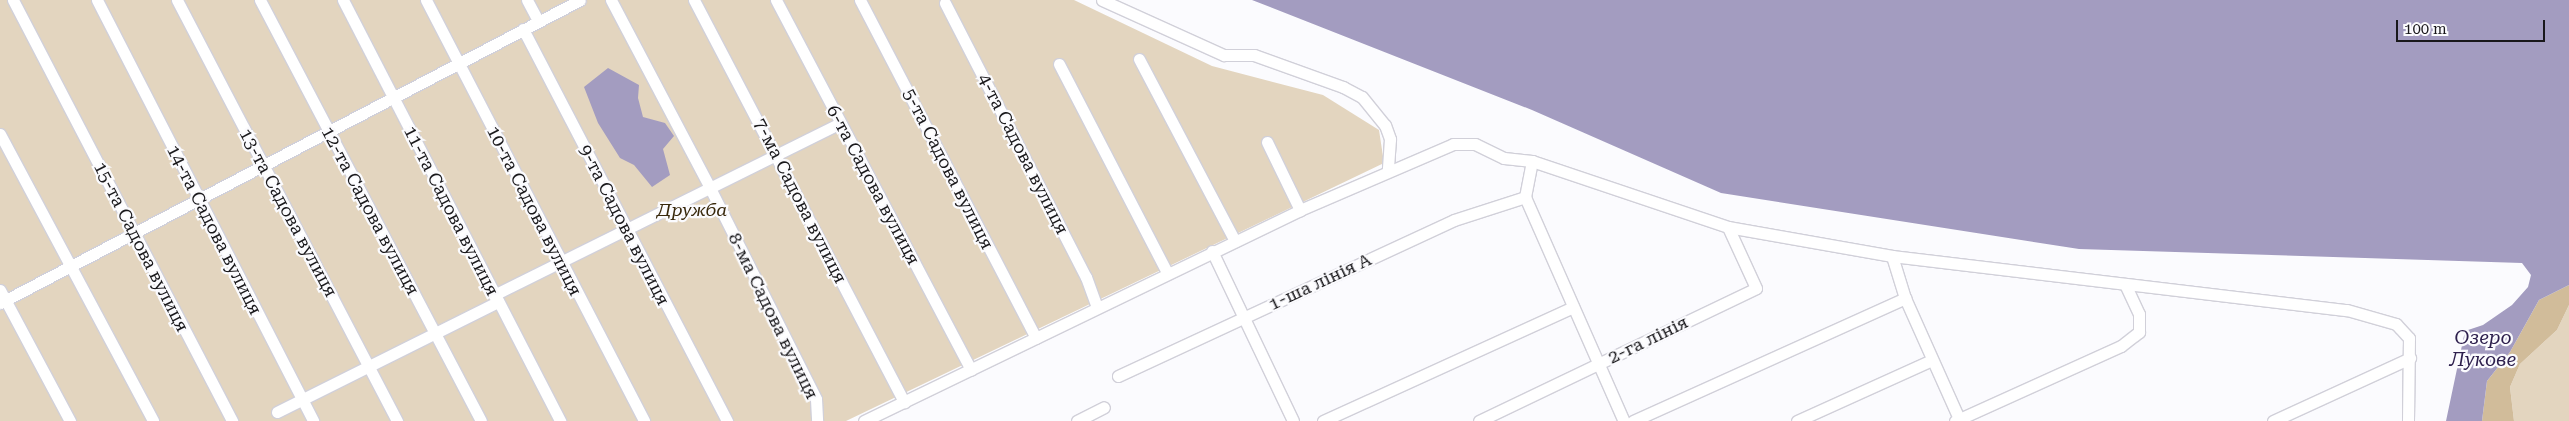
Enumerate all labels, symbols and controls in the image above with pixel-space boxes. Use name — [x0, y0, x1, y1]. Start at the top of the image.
scale bar — [2399, 10, 2548, 42]
text: 100 m — [2404, 20, 2447, 38]
street label: 4-та Садова вулиця — [973, 70, 1073, 238]
street label: 5-та Садова вулиця — [898, 85, 998, 253]
street label: 6-та Садова вулиця — [822, 102, 924, 268]
street label: 7-ма Садова вулиця — [749, 115, 851, 287]
street label: 12-та Садова вулиця — [316, 123, 424, 299]
street label: 11-та Садова вулиця — [399, 123, 503, 299]
street label: 10-та Садова вулиця — [482, 123, 586, 299]
street label: 13-та Садова вулиця — [234, 125, 342, 301]
street label: 9-та Садова вулиця — [574, 141, 674, 309]
street label: 14-та Садова вулиця — [162, 142, 266, 318]
street label: 15-та Садова вулиця — [89, 159, 193, 335]
park label: Дружба — [657, 199, 727, 221]
street label: 8-ма Садова вулиця — [723, 229, 823, 403]
street label: 1-ша лінія А — [1265, 249, 1375, 315]
street label: 2-га лінія — [1605, 311, 1691, 369]
water label: Озеро Лукове — [2450, 327, 2516, 371]

